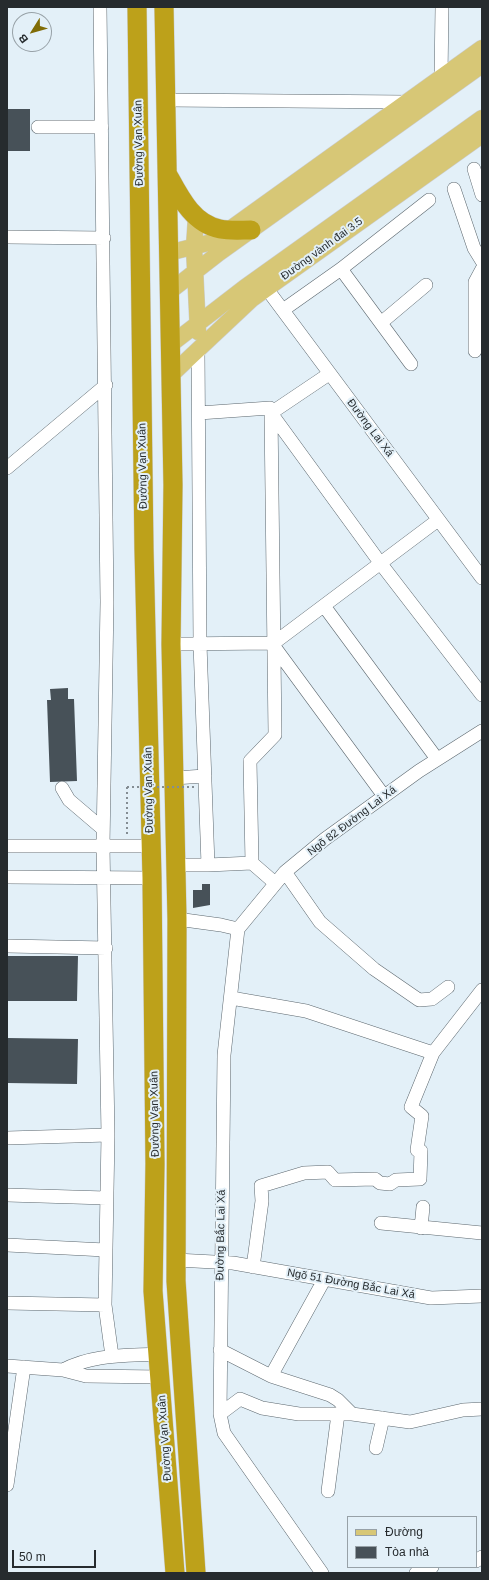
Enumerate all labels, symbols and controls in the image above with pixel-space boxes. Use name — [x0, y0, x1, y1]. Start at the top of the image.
north arrow — [12, 12, 52, 52]
text: B — [16, 32, 30, 45]
street label: Đường Vạn Xuân — [132, 100, 146, 186]
street label: Đường vành đai 3.5 — [279, 215, 365, 283]
street label: Đường Lai Xá — [344, 396, 396, 460]
street label: Đường Vạn Xuân — [136, 423, 150, 509]
street label: Đường Vạn Xuân — [142, 747, 156, 833]
street label: Ngõ 82 Đường Lai Xá — [305, 783, 399, 859]
street label: Đường Vạn Xuân — [148, 1071, 162, 1157]
street label: Đường Bắc Lai Xá — [214, 1189, 228, 1281]
street label: Ngõ 51 Đường Bắc Lai Xá — [286, 1266, 416, 1302]
street label: Đường Vạn Xuân — [155, 1395, 175, 1481]
legend — [347, 1516, 477, 1568]
text: Đường — [385, 1525, 423, 1539]
scale bar — [14, 1542, 98, 1568]
text: Tòa nhà — [385, 1545, 429, 1559]
text: 50 m — [19, 1550, 46, 1564]

